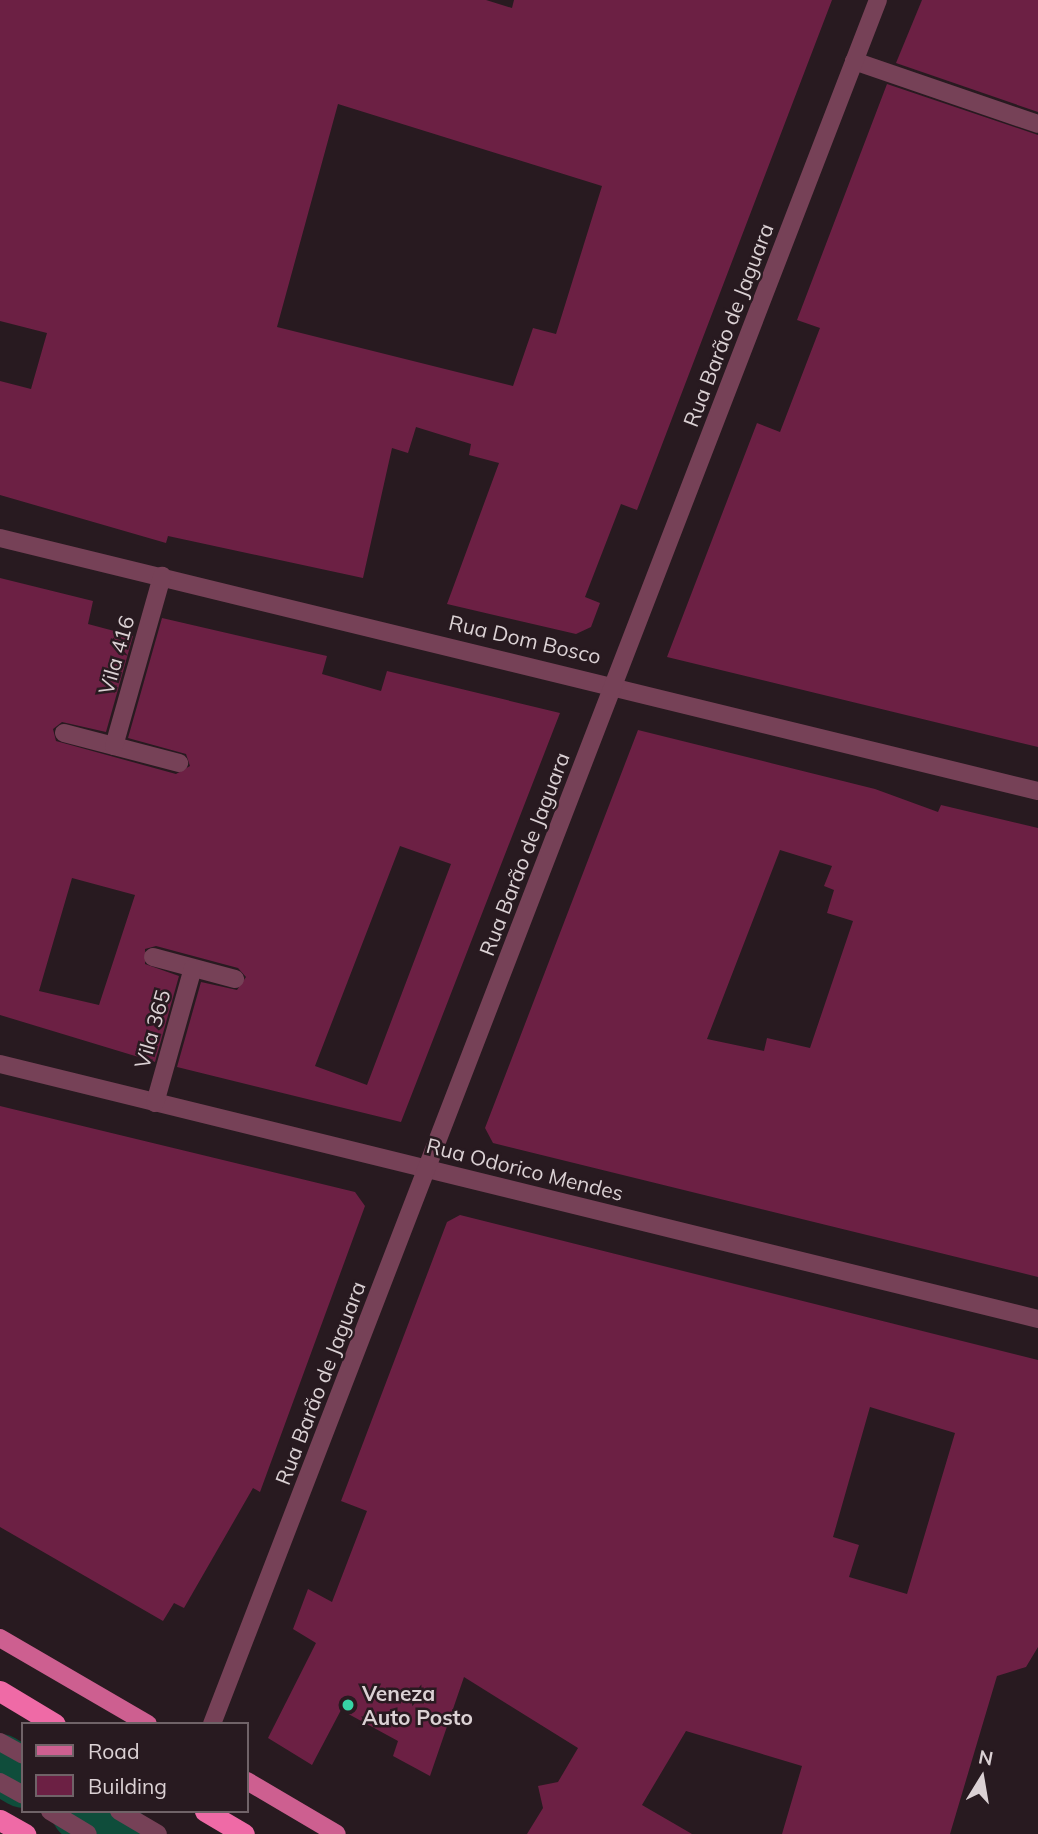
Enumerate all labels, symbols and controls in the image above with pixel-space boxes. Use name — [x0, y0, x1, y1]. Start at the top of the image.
street label: Rua Barão de Jaguara — [678, 220, 778, 430]
street label: Rua Dom Bosco — [447, 609, 603, 669]
street label: Vila 416 — [93, 613, 139, 697]
street label: Rua Barão de Jaguara — [474, 749, 574, 959]
street label: Vila 365 — [129, 987, 175, 1071]
street label: Rua Odorico Mendes — [424, 1132, 626, 1206]
street label: Rua Barão de Jaguara — [270, 1278, 370, 1488]
place label: Veneza Auto Posto — [362, 1680, 473, 1730]
marker: Veneza Auto Posto — [340, 1697, 356, 1713]
legend — [21, 1722, 248, 1813]
text: Road — [88, 1738, 139, 1764]
north arrow — [947, 1743, 1017, 1813]
text: N — [977, 1744, 995, 1771]
text: Building — [88, 1773, 167, 1799]

